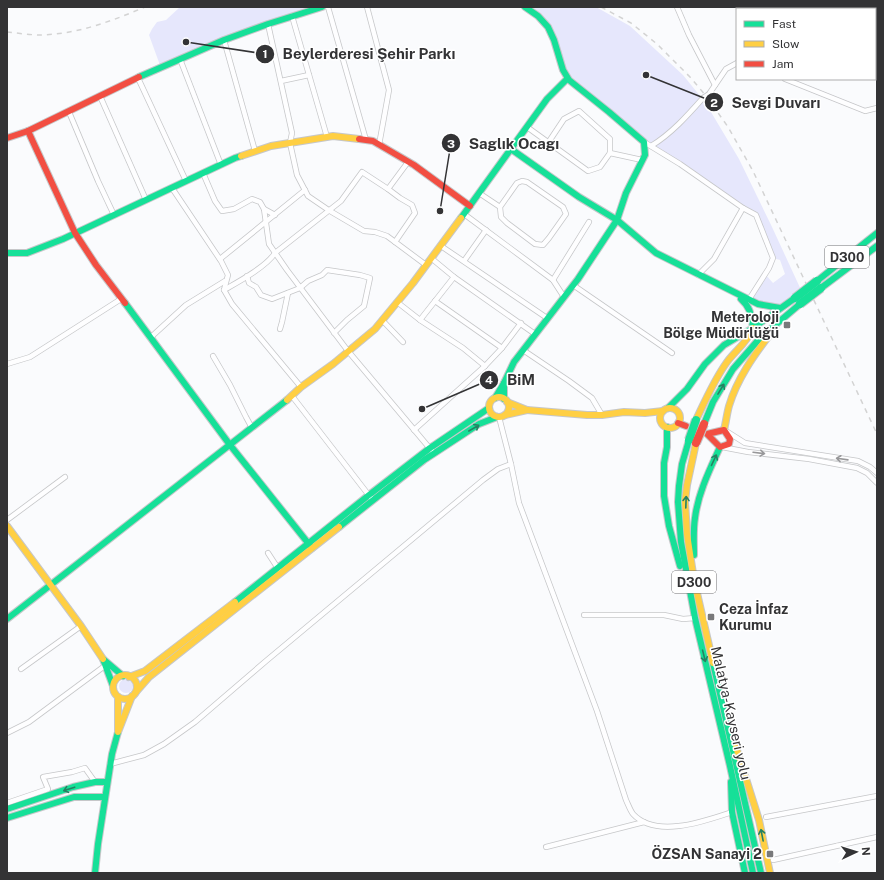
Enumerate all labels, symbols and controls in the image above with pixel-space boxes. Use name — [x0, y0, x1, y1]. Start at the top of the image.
legend — [736, 8, 876, 80]
text: Fast — [772, 17, 797, 31]
text: Slow — [772, 37, 800, 51]
callout: Beylerderesi Şehir Parkı — [255, 40, 464, 67]
text: Beylerderesi Şehir Parkı — [283, 45, 455, 62]
text: 1 — [262, 47, 268, 61]
text: Jam — [772, 57, 794, 71]
callout: Sevgi Duvarı — [704, 89, 829, 116]
text: Sevgi Duvarı — [732, 94, 821, 111]
text: 2 — [710, 96, 718, 110]
callout: Saglık Ocagı — [441, 130, 567, 157]
text: Saglık Ocagı — [469, 135, 559, 152]
text: 3 — [447, 137, 455, 151]
road number: D300 — [825, 246, 869, 268]
place label: Meteroloji Bölge Müdürlüğü — [663, 309, 779, 341]
marker: Meteroloji Bölge Müdürlüğü — [782, 320, 792, 330]
callout: BiM — [479, 367, 543, 394]
text: BiM — [507, 371, 535, 388]
text: 4 — [485, 373, 493, 387]
one-way arrow — [717, 384, 725, 395]
one-way arrow — [468, 423, 480, 431]
one-way arrow — [752, 449, 765, 457]
one-way arrow — [711, 454, 718, 466]
one-way arrow — [836, 455, 849, 463]
one-way arrow — [682, 496, 690, 509]
road number: D300 — [672, 571, 716, 593]
place label: Ceza İnfaz Kurumu — [719, 600, 788, 633]
marker: Ceza İnfaz Kurumu — [706, 612, 716, 622]
street label: Malatya-Kayseri yolu — [708, 645, 754, 781]
one-way arrow — [701, 649, 708, 662]
one-way arrow — [63, 786, 76, 793]
one-way arrow — [758, 829, 766, 842]
north arrow — [836, 832, 876, 872]
place label: ÖZSAN Sanayi 2 — [651, 845, 762, 862]
text: N — [860, 847, 872, 856]
marker: ÖZSAN Sanayi 2 — [765, 849, 775, 859]

